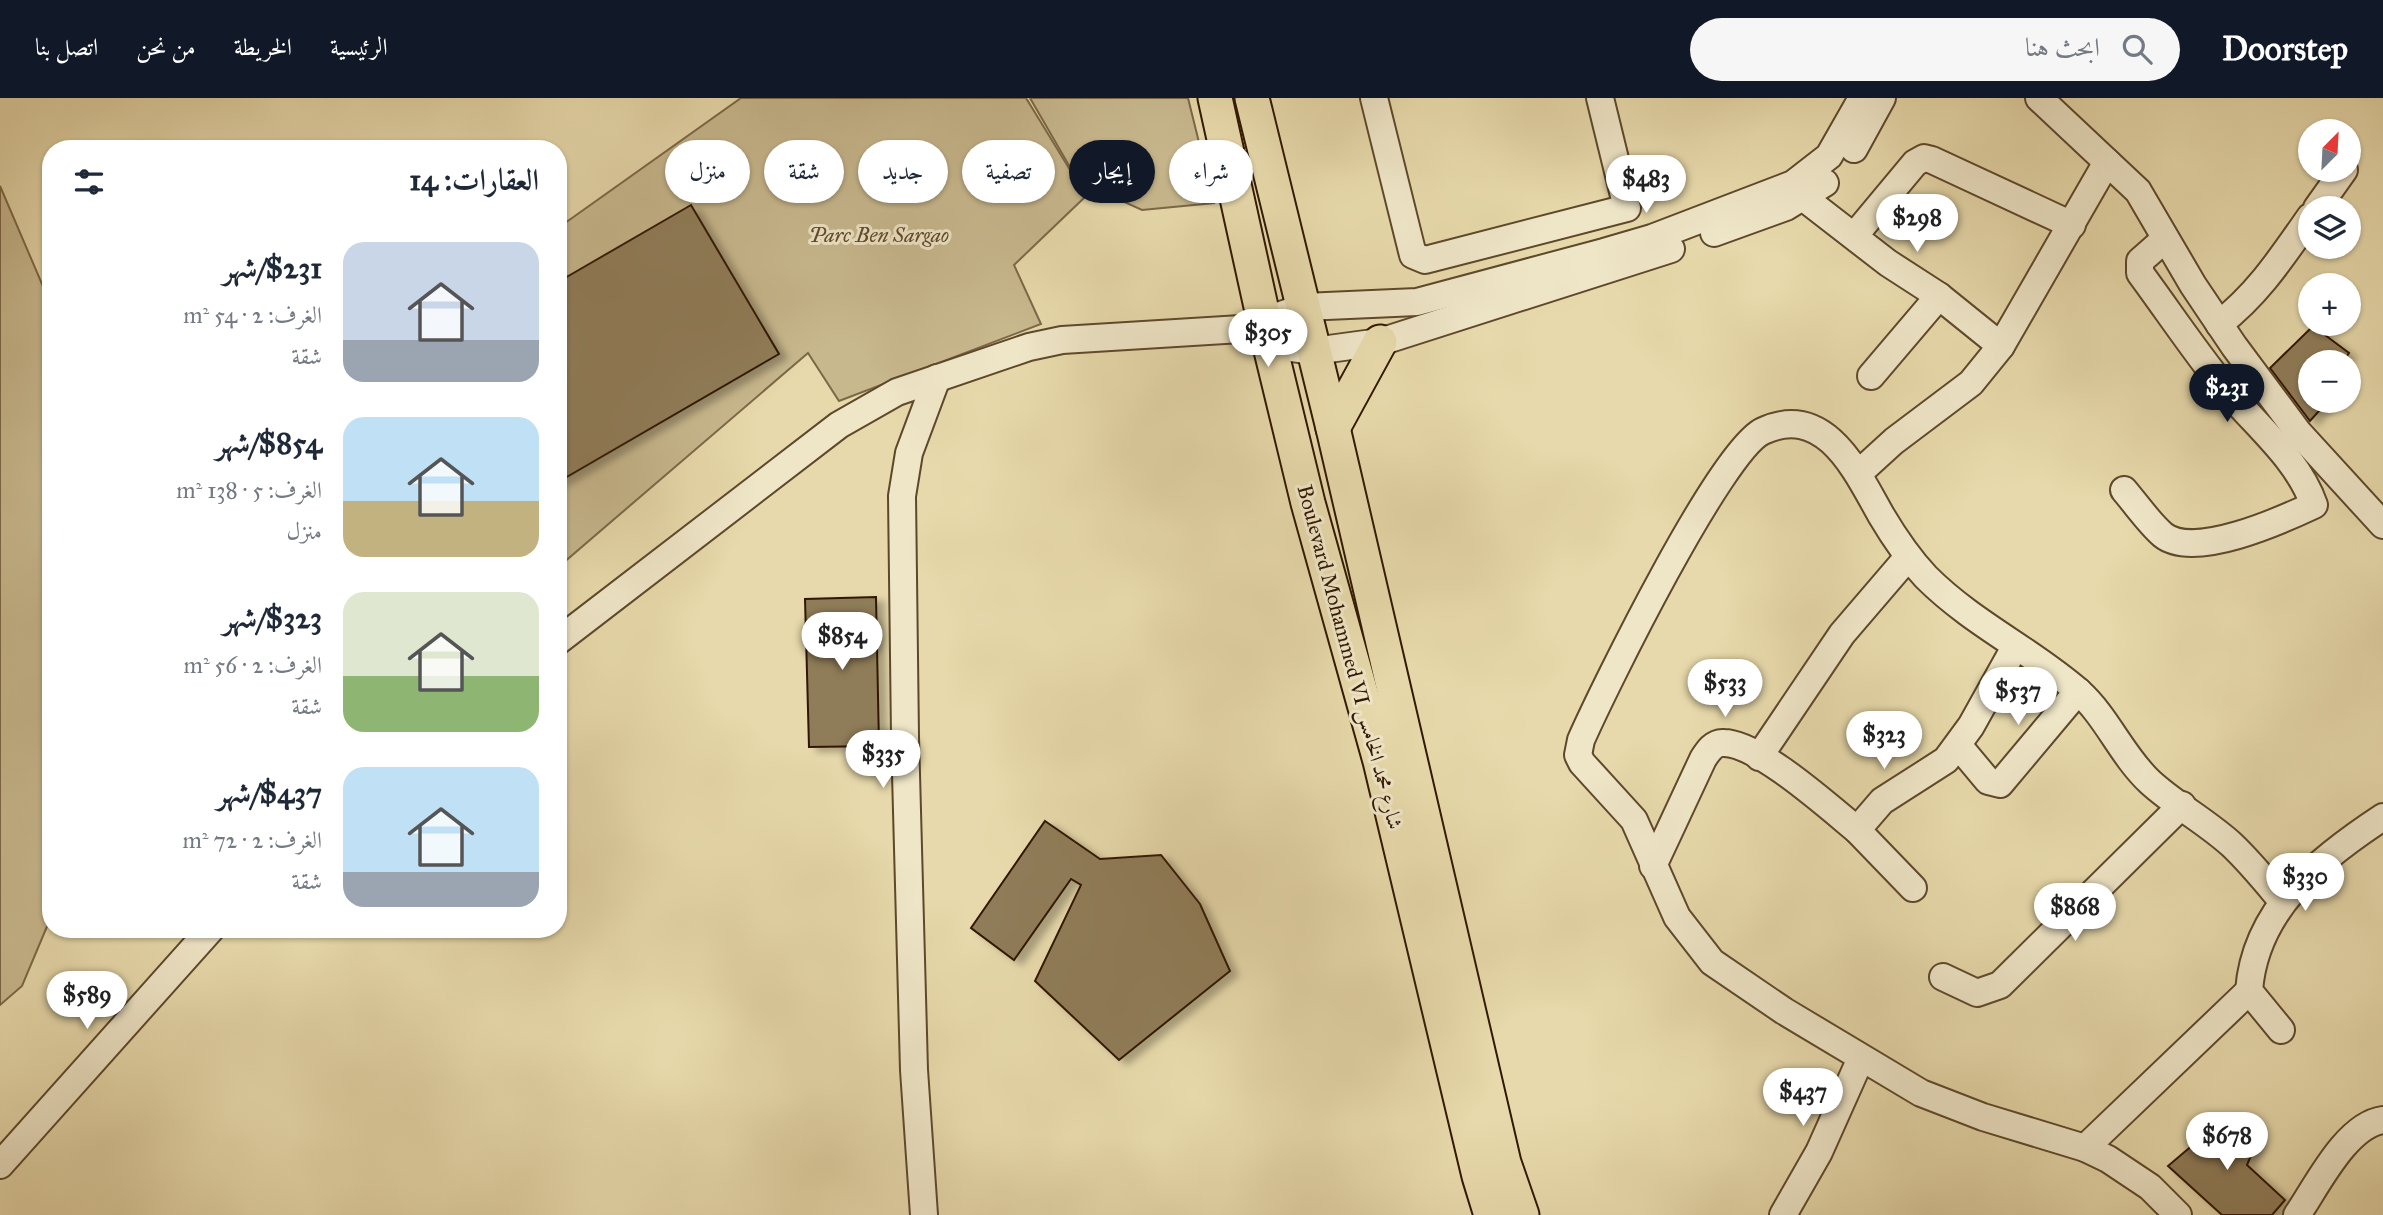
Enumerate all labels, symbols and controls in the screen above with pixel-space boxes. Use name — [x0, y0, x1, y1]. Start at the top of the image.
search box — [1690, 18, 2180, 81]
text: Doorstep — [2222, 29, 2348, 69]
icon: search — [2118, 30, 2156, 68]
text: ابحث هنا — [2025, 31, 2100, 63]
text: اتصل بنا — [35, 32, 98, 62]
text: من نحن — [136, 32, 196, 62]
text: الخريطة — [234, 32, 292, 62]
text: الرئيسية — [330, 32, 388, 62]
north arrow — [2298, 119, 2361, 182]
map controls — [2298, 119, 2361, 413]
chip: منزل — [665, 140, 750, 203]
chip: شقة — [764, 140, 844, 203]
chip: جديد — [858, 140, 948, 203]
chip: تصفية — [962, 140, 1055, 203]
chip: إيجار — [1069, 140, 1155, 203]
chip: شراء — [1169, 140, 1253, 203]
pin: $483 — [1605, 156, 1687, 215]
text: العقارات: 14 — [409, 162, 539, 198]
icon: filters — [70, 163, 108, 201]
text: $483 — [1622, 164, 1670, 192]
pin: $298 — [1876, 194, 1958, 254]
button: layers — [2298, 196, 2361, 259]
text: $298 — [1892, 203, 1942, 231]
park label: Parc Ben Sargao — [809, 222, 949, 248]
text: $231/شهر — [223, 250, 322, 286]
icon: home — [399, 270, 483, 354]
button: + — [2298, 273, 2361, 336]
text: الغرف: 2 · 54 m² — [183, 301, 322, 329]
pin: $305 — [1227, 310, 1309, 369]
text: $305 — [1244, 318, 1292, 346]
text: شقة — [292, 342, 322, 370]
button: − — [2298, 350, 2361, 413]
pin: $231 — [2186, 364, 2268, 424]
text: $231 — [2205, 373, 2249, 401]
text: $854/شهر — [216, 425, 322, 461]
icon: home — [399, 445, 483, 529]
text: الغرف: 5 · 138 m² — [176, 476, 322, 504]
street label: Boulevard Mohammed VI شارع محمد الخامس — [1287, 482, 1409, 833]
text: منزل — [287, 517, 322, 545]
text: $323/شهر — [223, 600, 322, 636]
pin: $854 — [801, 612, 883, 672]
icon: home — [399, 620, 483, 704]
text: $854 — [818, 621, 866, 649]
text: الغرف: 2 · 56 m² — [184, 651, 322, 679]
pin: $533 — [1684, 660, 1766, 719]
text: $533 — [1704, 668, 1746, 696]
pin: $537 — [1977, 668, 2059, 727]
text: $537 — [1995, 676, 2041, 704]
text: شقة — [292, 692, 322, 720]
pin: $323 — [1843, 712, 1925, 771]
text: $323 — [1862, 720, 1906, 748]
pin: $335 — [842, 730, 924, 790]
text: $335 — [862, 739, 904, 767]
text: $437/شهر — [217, 775, 322, 811]
icon: home — [399, 795, 483, 879]
text: الغرف: 2 · 72 m² — [182, 826, 322, 854]
pin: $330 — [2264, 854, 2346, 913]
text: $330 — [2282, 862, 2328, 890]
text: شقة — [292, 867, 322, 895]
pin: $868 — [2034, 884, 2116, 943]
text: $868 — [2050, 892, 2100, 920]
pin: $589 — [46, 972, 128, 1031]
text: $589 — [62, 980, 112, 1008]
pin: $437 — [1762, 1068, 1844, 1128]
text: $437 — [1779, 1077, 1827, 1105]
pin: $678 — [2186, 1112, 2268, 1172]
text: $678 — [2202, 1121, 2252, 1149]

